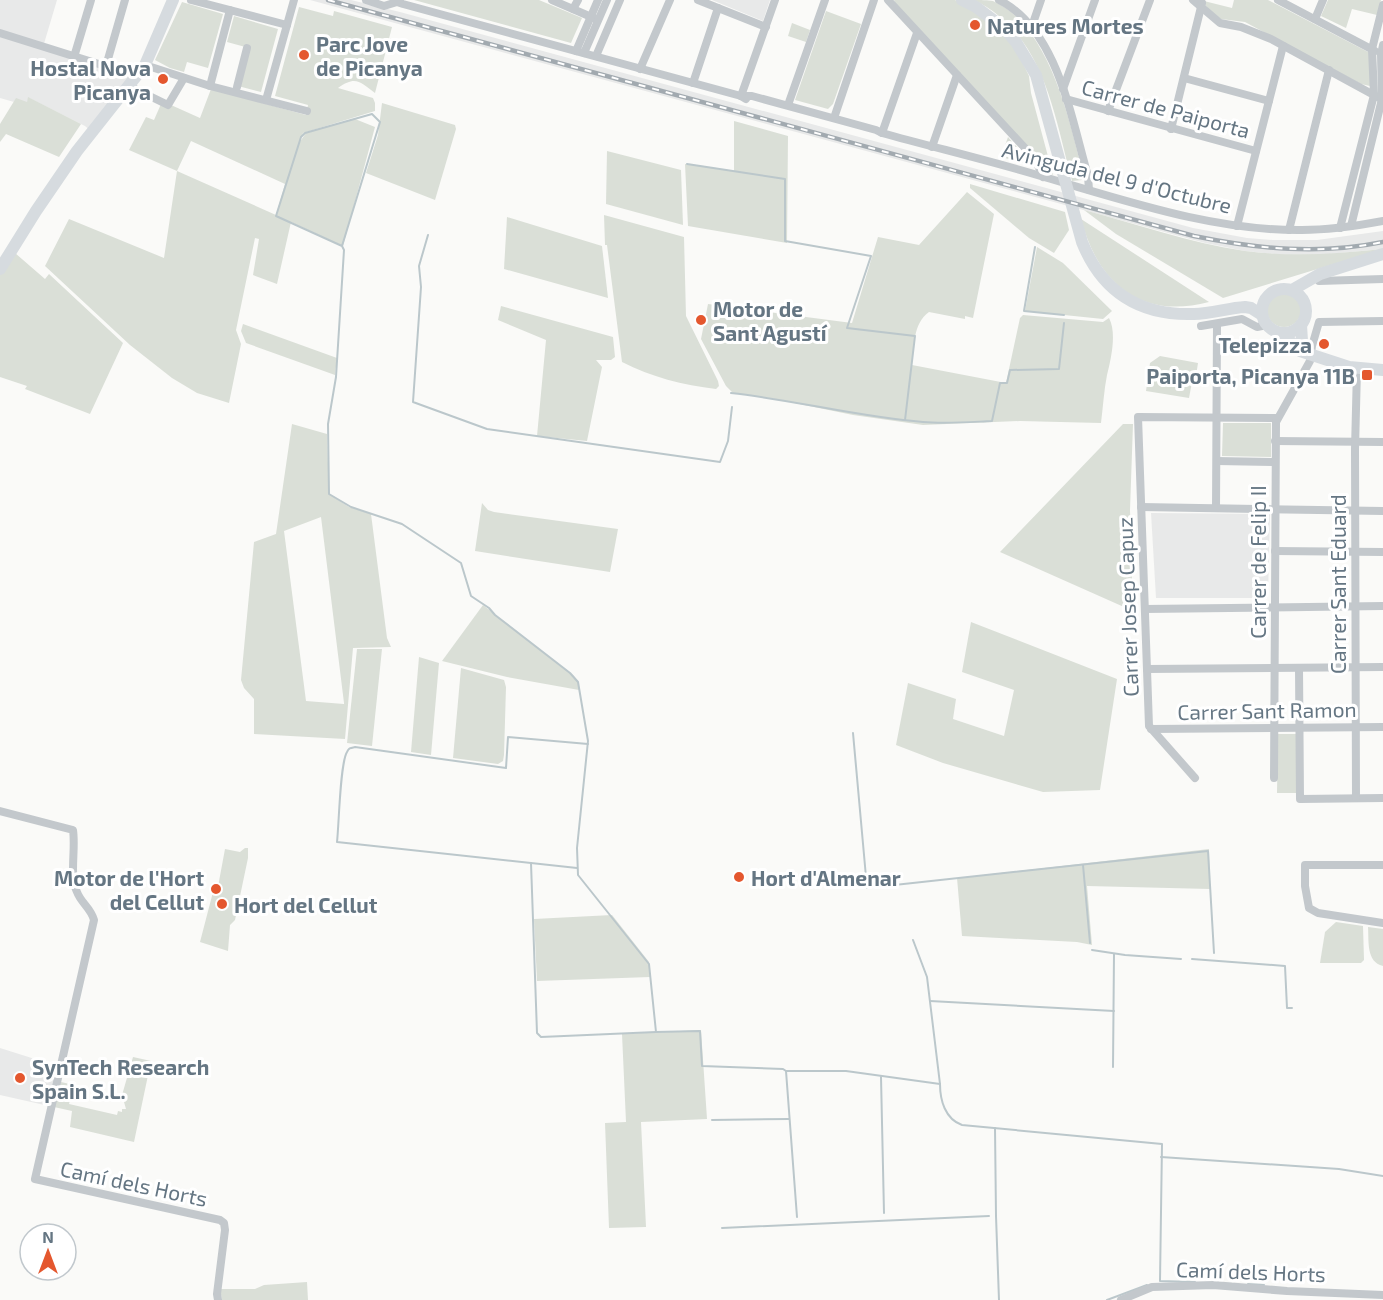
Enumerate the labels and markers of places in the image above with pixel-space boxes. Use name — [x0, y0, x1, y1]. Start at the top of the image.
place label: Natures Mortes — [987, 13, 1144, 38]
marker: Natures Mortes — [968, 18, 982, 32]
place label: Parc Jove de Picanya — [316, 31, 423, 81]
marker: Parc Jove de Picanya — [297, 48, 311, 62]
place label: Hostal Nova Picanya — [30, 55, 151, 105]
marker: Hostal Nova Picanya — [156, 72, 170, 86]
place label: Motor de Sant Agustí — [713, 296, 828, 345]
marker: Motor de Sant Agustí — [694, 313, 708, 327]
place label: Telepizza — [1218, 332, 1312, 357]
marker: Telepizza — [1317, 337, 1331, 351]
place label: Paiporta, Picanya 11B — [1146, 363, 1355, 389]
marker: Paiporta, Picanya 11B — [1360, 368, 1374, 382]
place label: Motor de l'Hort del Cellut — [54, 865, 204, 914]
place label: Hort d'Almenar — [751, 865, 901, 890]
marker: Hort d'Almenar — [732, 870, 746, 884]
marker: Motor de l'Hort del Cellut — [209, 882, 223, 896]
place label: Hort del Cellut — [234, 892, 378, 917]
marker: Hort del Cellut — [215, 897, 229, 911]
place label: SynTech Research Spain S.L. — [32, 1054, 209, 1103]
marker: SynTech Research Spain S.L. — [13, 1071, 27, 1085]

